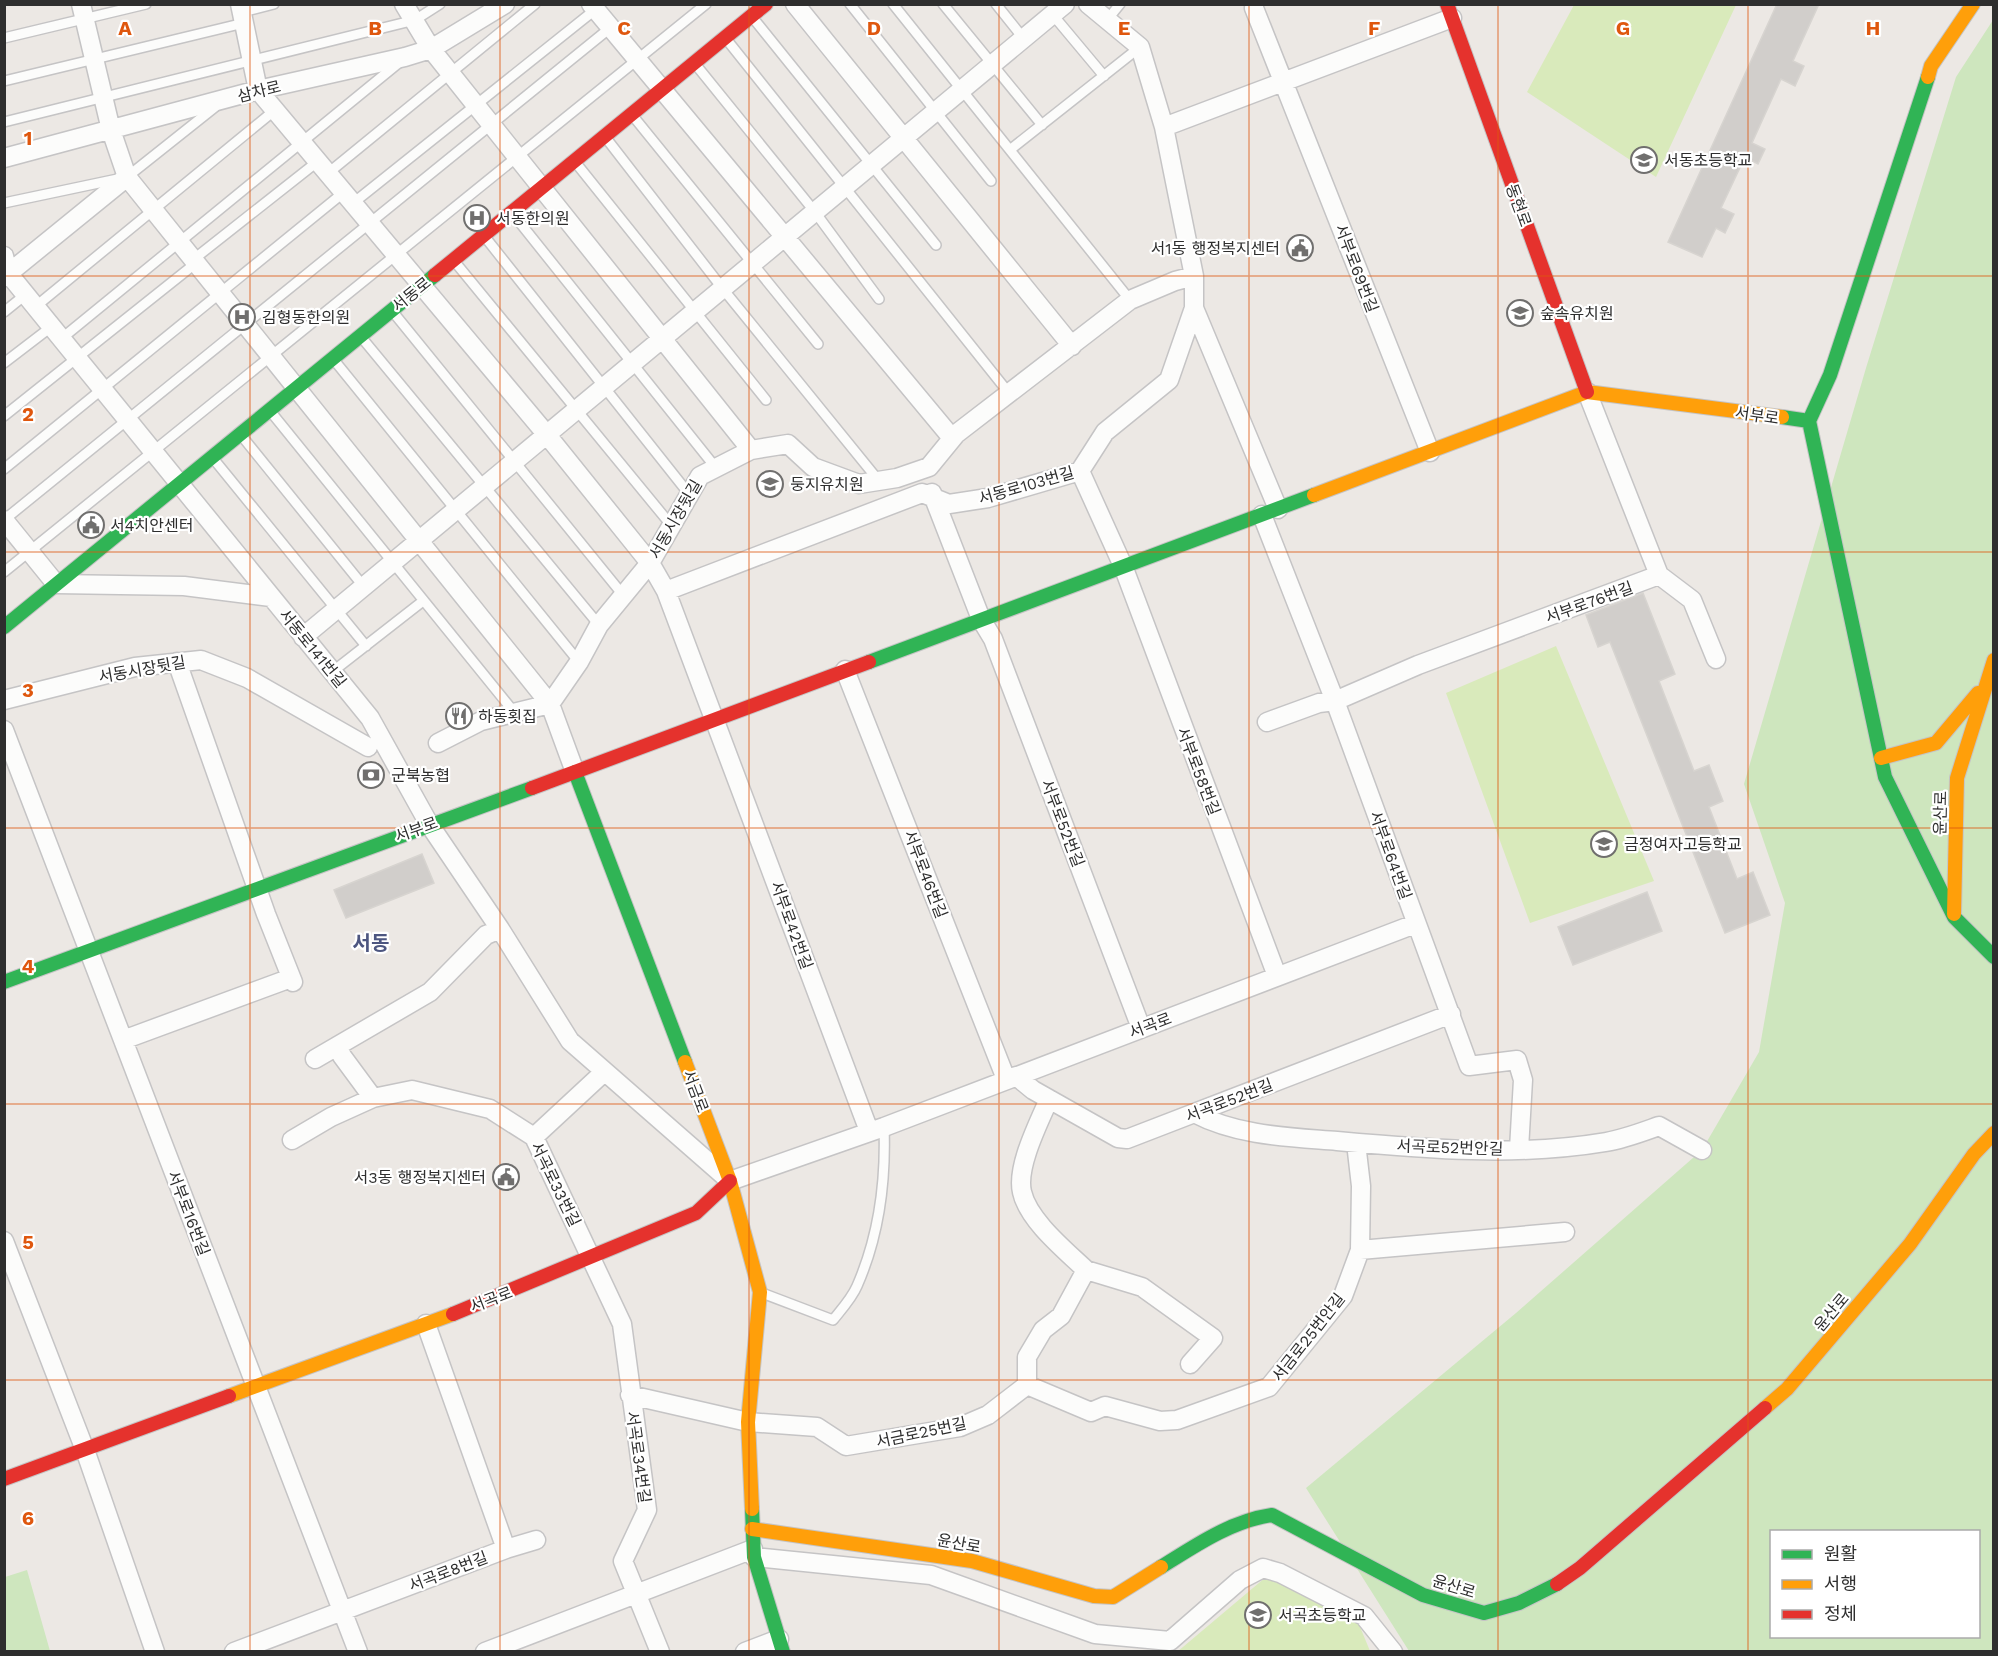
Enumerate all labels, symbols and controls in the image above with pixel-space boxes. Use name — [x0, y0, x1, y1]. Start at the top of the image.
text: A — [118, 16, 132, 40]
text: B — [368, 16, 382, 40]
text: C — [617, 16, 631, 40]
text: D — [867, 16, 881, 40]
text: E — [1118, 16, 1130, 40]
text: F — [1368, 16, 1380, 40]
text: G — [1616, 16, 1630, 40]
text: H — [1866, 16, 1880, 40]
street label: 삼차로 — [235, 77, 283, 106]
text: 1 — [24, 126, 32, 150]
school or university icon: 서동초등학교 — [1629, 145, 1659, 175]
place label: 서동초등학교 — [1664, 151, 1752, 170]
street label: 동현로 — [1502, 181, 1535, 229]
hospital icon: 서동한의원 — [462, 203, 492, 233]
place label: 서동한의원 — [496, 209, 570, 228]
street label: 서부로69번길 — [1331, 221, 1382, 315]
public building icon: 서1동 행정복지센터 — [1285, 233, 1315, 263]
place label: 서1동 행정복지센터 — [1151, 239, 1280, 258]
street label: 서동로 — [388, 273, 435, 316]
school or university icon: 숲속유치원 — [1505, 298, 1535, 328]
hospital icon: 김형동한의원 — [227, 302, 257, 332]
place label: 숲속유치원 — [1540, 304, 1614, 323]
place label: 김형동한의원 — [262, 308, 350, 327]
text: 2 — [22, 402, 34, 426]
street label: 서부로 — [1734, 403, 1780, 428]
street label: 서동로103번길 — [976, 463, 1076, 508]
school or university icon: 둥지유치원 — [755, 469, 785, 499]
place label: 둥지유치원 — [790, 475, 864, 494]
street label: 서동시장뒷길 — [645, 476, 706, 562]
public building icon: 서4치안센터 — [76, 510, 106, 540]
place label: 서4치안센터 — [110, 516, 193, 535]
street label: 서부로76번길 — [1543, 578, 1636, 627]
street label: 서동로141번길 — [275, 605, 350, 691]
street label: 서동시장뒷길 — [97, 652, 187, 687]
text: 3 — [22, 678, 34, 702]
restaurant icon: 하동횟집 — [444, 701, 474, 731]
place label: 하동횟집 — [478, 707, 537, 726]
street label: 서부로58번길 — [1173, 724, 1224, 818]
bank icon: 군북농협 — [356, 760, 386, 790]
place label: 군북농협 — [391, 766, 450, 785]
street label: 서부로52번길 — [1037, 777, 1088, 870]
street label: 윤산로 — [1931, 790, 1950, 835]
street label: 서부로64번길 — [1366, 808, 1415, 902]
street label: 서부로 — [392, 813, 440, 846]
street label: 서부로46번길 — [900, 827, 951, 921]
school or university icon: 금정여자고등학교 — [1589, 829, 1619, 859]
place label: 금정여자고등학교 — [1624, 835, 1742, 854]
street label: 서부로42번길 — [767, 878, 816, 972]
district label: 서동 — [353, 931, 389, 955]
text: 4 — [22, 954, 35, 978]
street label: 서곡로 — [1126, 1009, 1174, 1042]
street label: 서금로 — [679, 1067, 712, 1115]
street label: 서곡로52번길 — [1183, 1075, 1276, 1126]
street label: 서곡로52번안길 — [1396, 1136, 1504, 1159]
street label: 서곡로33번길 — [527, 1139, 584, 1230]
public building icon: 서3동 행정복지센터 — [491, 1162, 521, 1192]
street label: 서부로16번길 — [164, 1168, 213, 1258]
place label: 서3동 행정복지센터 — [353, 1168, 486, 1187]
text: 5 — [22, 1230, 34, 1254]
street label: 서곡로 — [467, 1283, 515, 1316]
street label: 서금로25번안길 — [1268, 1289, 1349, 1385]
street label: 윤산로 — [1810, 1289, 1853, 1335]
street label: 서곡로34번길 — [623, 1410, 654, 1504]
street label: 서금로25번길 — [874, 1414, 968, 1451]
text: 6 — [22, 1506, 34, 1530]
street label: 윤산로 — [936, 1530, 983, 1557]
legend — [1770, 1530, 1980, 1638]
text: 원활 — [1824, 1543, 1857, 1564]
street label: 서곡로8번길 — [406, 1548, 491, 1595]
street label: 윤산로 — [1430, 1571, 1478, 1602]
text: 서행 — [1824, 1573, 1857, 1594]
school or university icon: 서곡초등학교 — [1243, 1600, 1273, 1630]
text: 정체 — [1824, 1603, 1857, 1624]
place label: 서곡초등학교 — [1278, 1606, 1366, 1625]

